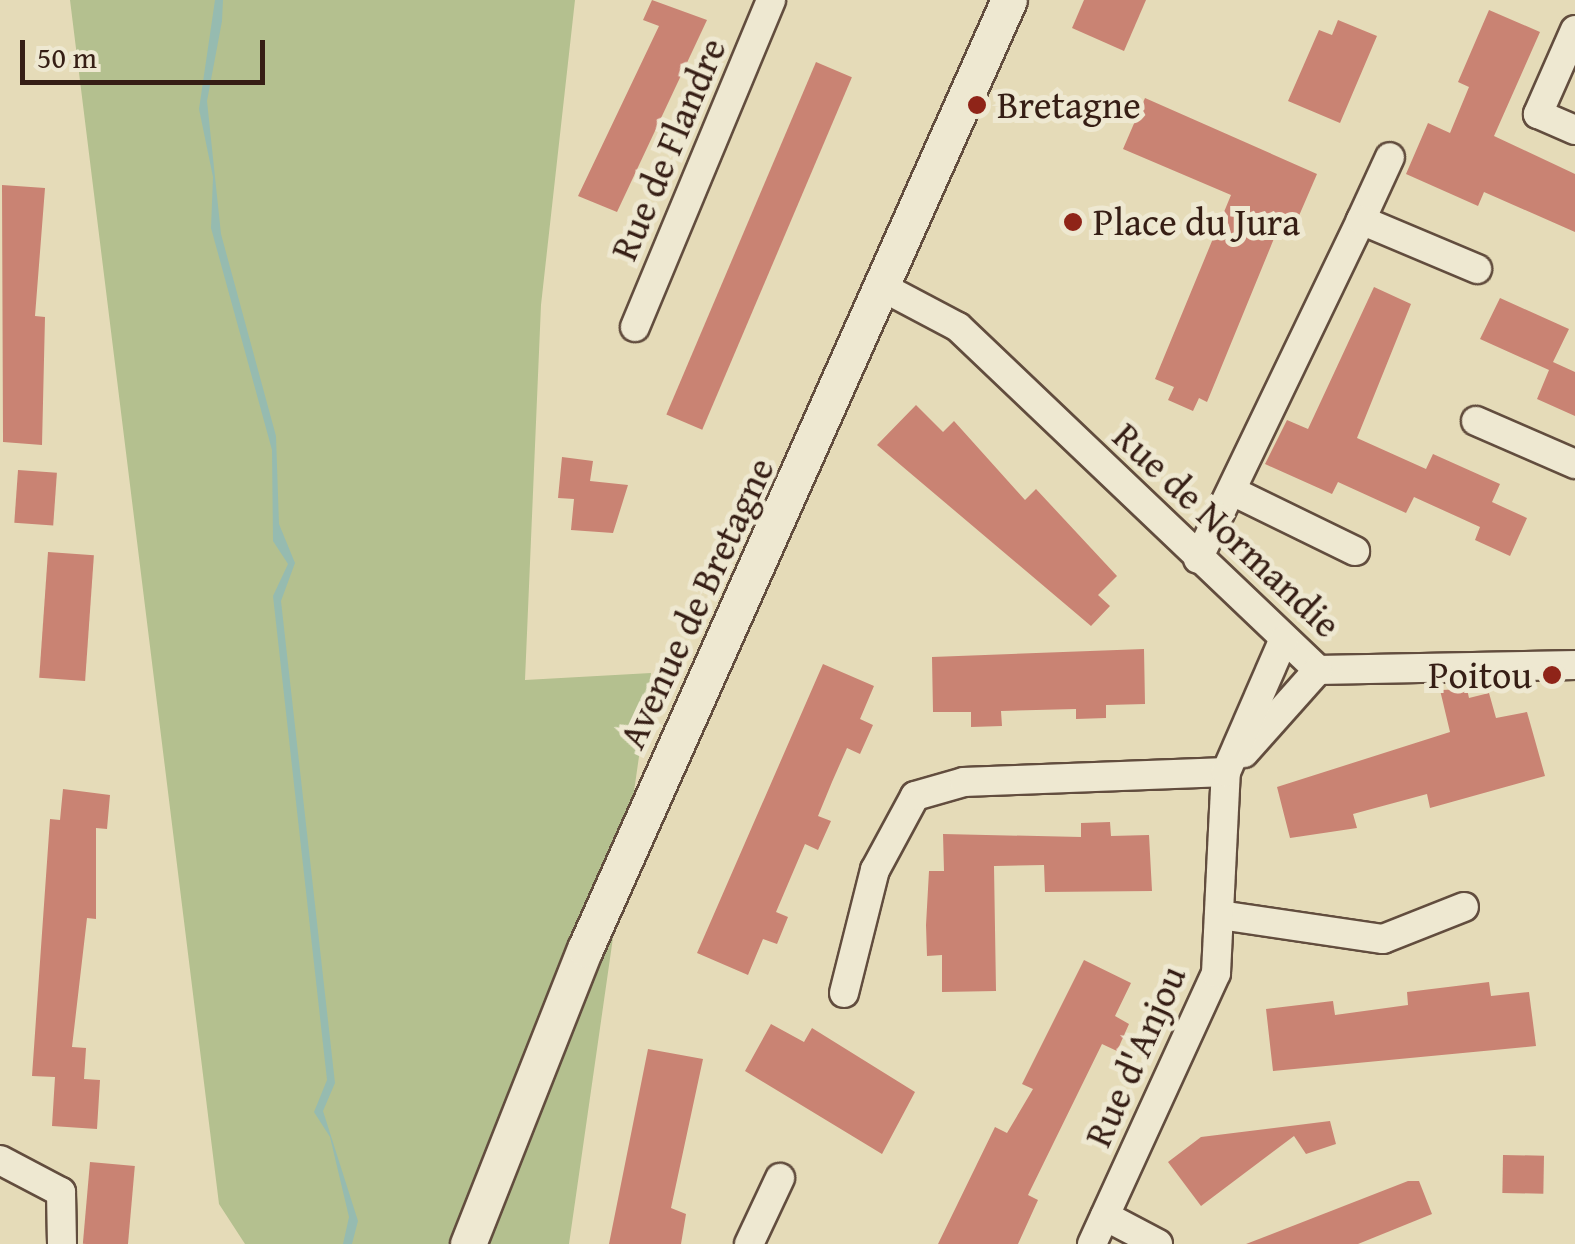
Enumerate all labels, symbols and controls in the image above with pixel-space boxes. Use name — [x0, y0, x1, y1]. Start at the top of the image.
scale bar — [25, 20, 270, 82]
street label: Rue de Flandre — [601, 31, 735, 267]
text: 50 m — [37, 35, 97, 79]
place label: Bretagne — [997, 82, 1141, 128]
marker: Bretagne — [966, 94, 988, 116]
place label: Place du Jura — [1093, 199, 1300, 245]
marker: Place du Jura — [1062, 211, 1084, 233]
street label: Rue de Normandie — [1104, 413, 1350, 647]
street label: Avenue de Bretagne — [609, 450, 783, 756]
place label: Poitou — [1428, 652, 1532, 698]
marker: Poitou — [1541, 664, 1563, 686]
street label: Rue d'Anjou — [1075, 958, 1195, 1154]

